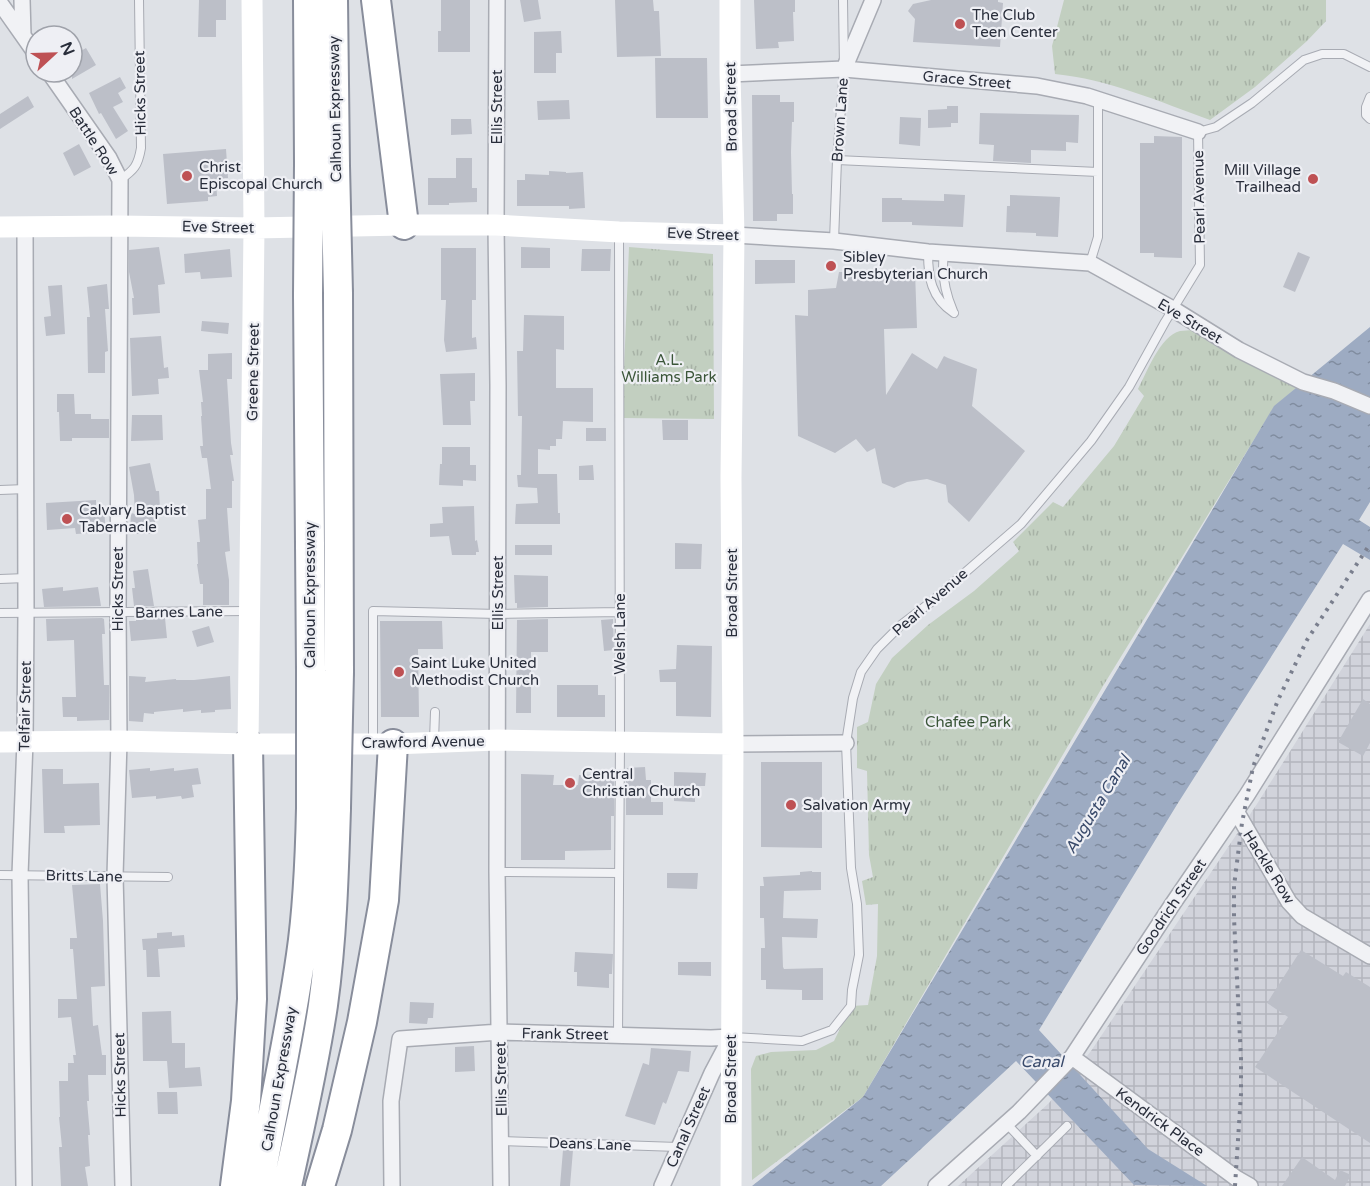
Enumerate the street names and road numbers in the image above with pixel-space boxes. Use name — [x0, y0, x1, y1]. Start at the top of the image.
street label: Calhoun Expressway — [325, 36, 345, 182]
street label: Hicks Street — [130, 50, 150, 136]
street label: Broad Street — [721, 62, 741, 152]
street label: Grace Street — [922, 67, 1012, 93]
street label: Ellis Street — [488, 69, 506, 144]
street label: Brown Lane — [828, 77, 852, 163]
street label: Battle Row — [65, 103, 123, 179]
street label: Pearl Avenue — [1189, 150, 1209, 244]
street label: Eve Street — [182, 217, 255, 237]
street label: Eve Street — [666, 224, 740, 244]
street label: Eve Street — [1154, 295, 1226, 348]
street label: Greene Street — [243, 322, 263, 421]
street label: Calhoun Expressway — [301, 522, 319, 668]
street label: Hicks Street — [109, 546, 127, 631]
street label: Broad Street — [723, 548, 741, 638]
street label: Ellis Street — [489, 555, 507, 630]
street label: Pearl Avenue — [889, 564, 971, 640]
street label: Welsh Lane — [611, 593, 629, 675]
street label: Barnes Lane — [135, 602, 223, 622]
street label: Telfair Street — [15, 660, 35, 751]
street label: Crawford Avenue — [361, 732, 485, 752]
street label: Hackle Row — [1239, 827, 1299, 907]
street label: Goodrich Street — [1132, 855, 1210, 959]
street label: Britts Lane — [45, 866, 123, 886]
street label: Calhoun Expressway — [257, 1005, 301, 1153]
street label: Frank Street — [521, 1024, 609, 1044]
street label: Hicks Street — [110, 1032, 130, 1118]
street label: Broad Street — [722, 1034, 740, 1124]
street label: Ellis Street — [491, 1041, 511, 1117]
street label: Canal Street — [662, 1083, 714, 1170]
street label: Kendrick Place — [1112, 1084, 1208, 1160]
street label: Deans Lane — [548, 1134, 632, 1154]

